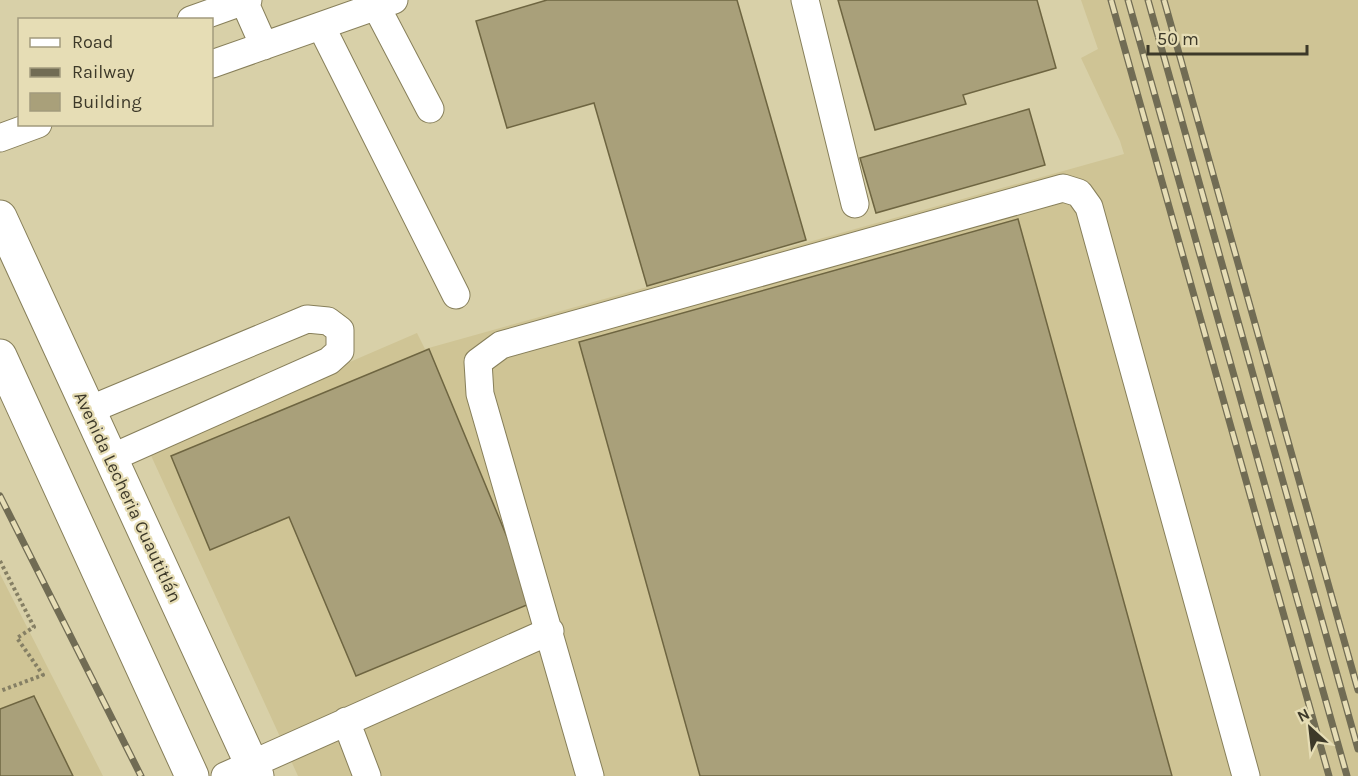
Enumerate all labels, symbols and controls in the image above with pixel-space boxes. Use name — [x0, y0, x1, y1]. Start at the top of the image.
legend — [18, 18, 213, 126]
scale bar — [1148, 18, 1307, 56]
text: 50 m — [1157, 28, 1199, 50]
text: Road — [72, 31, 113, 53]
text: Railway — [72, 61, 135, 83]
text: Building — [72, 91, 142, 113]
street label: Avenida Lecheria Cuautitlán — [69, 388, 187, 606]
north arrow — [1280, 698, 1340, 758]
text: N — [1294, 704, 1313, 726]

